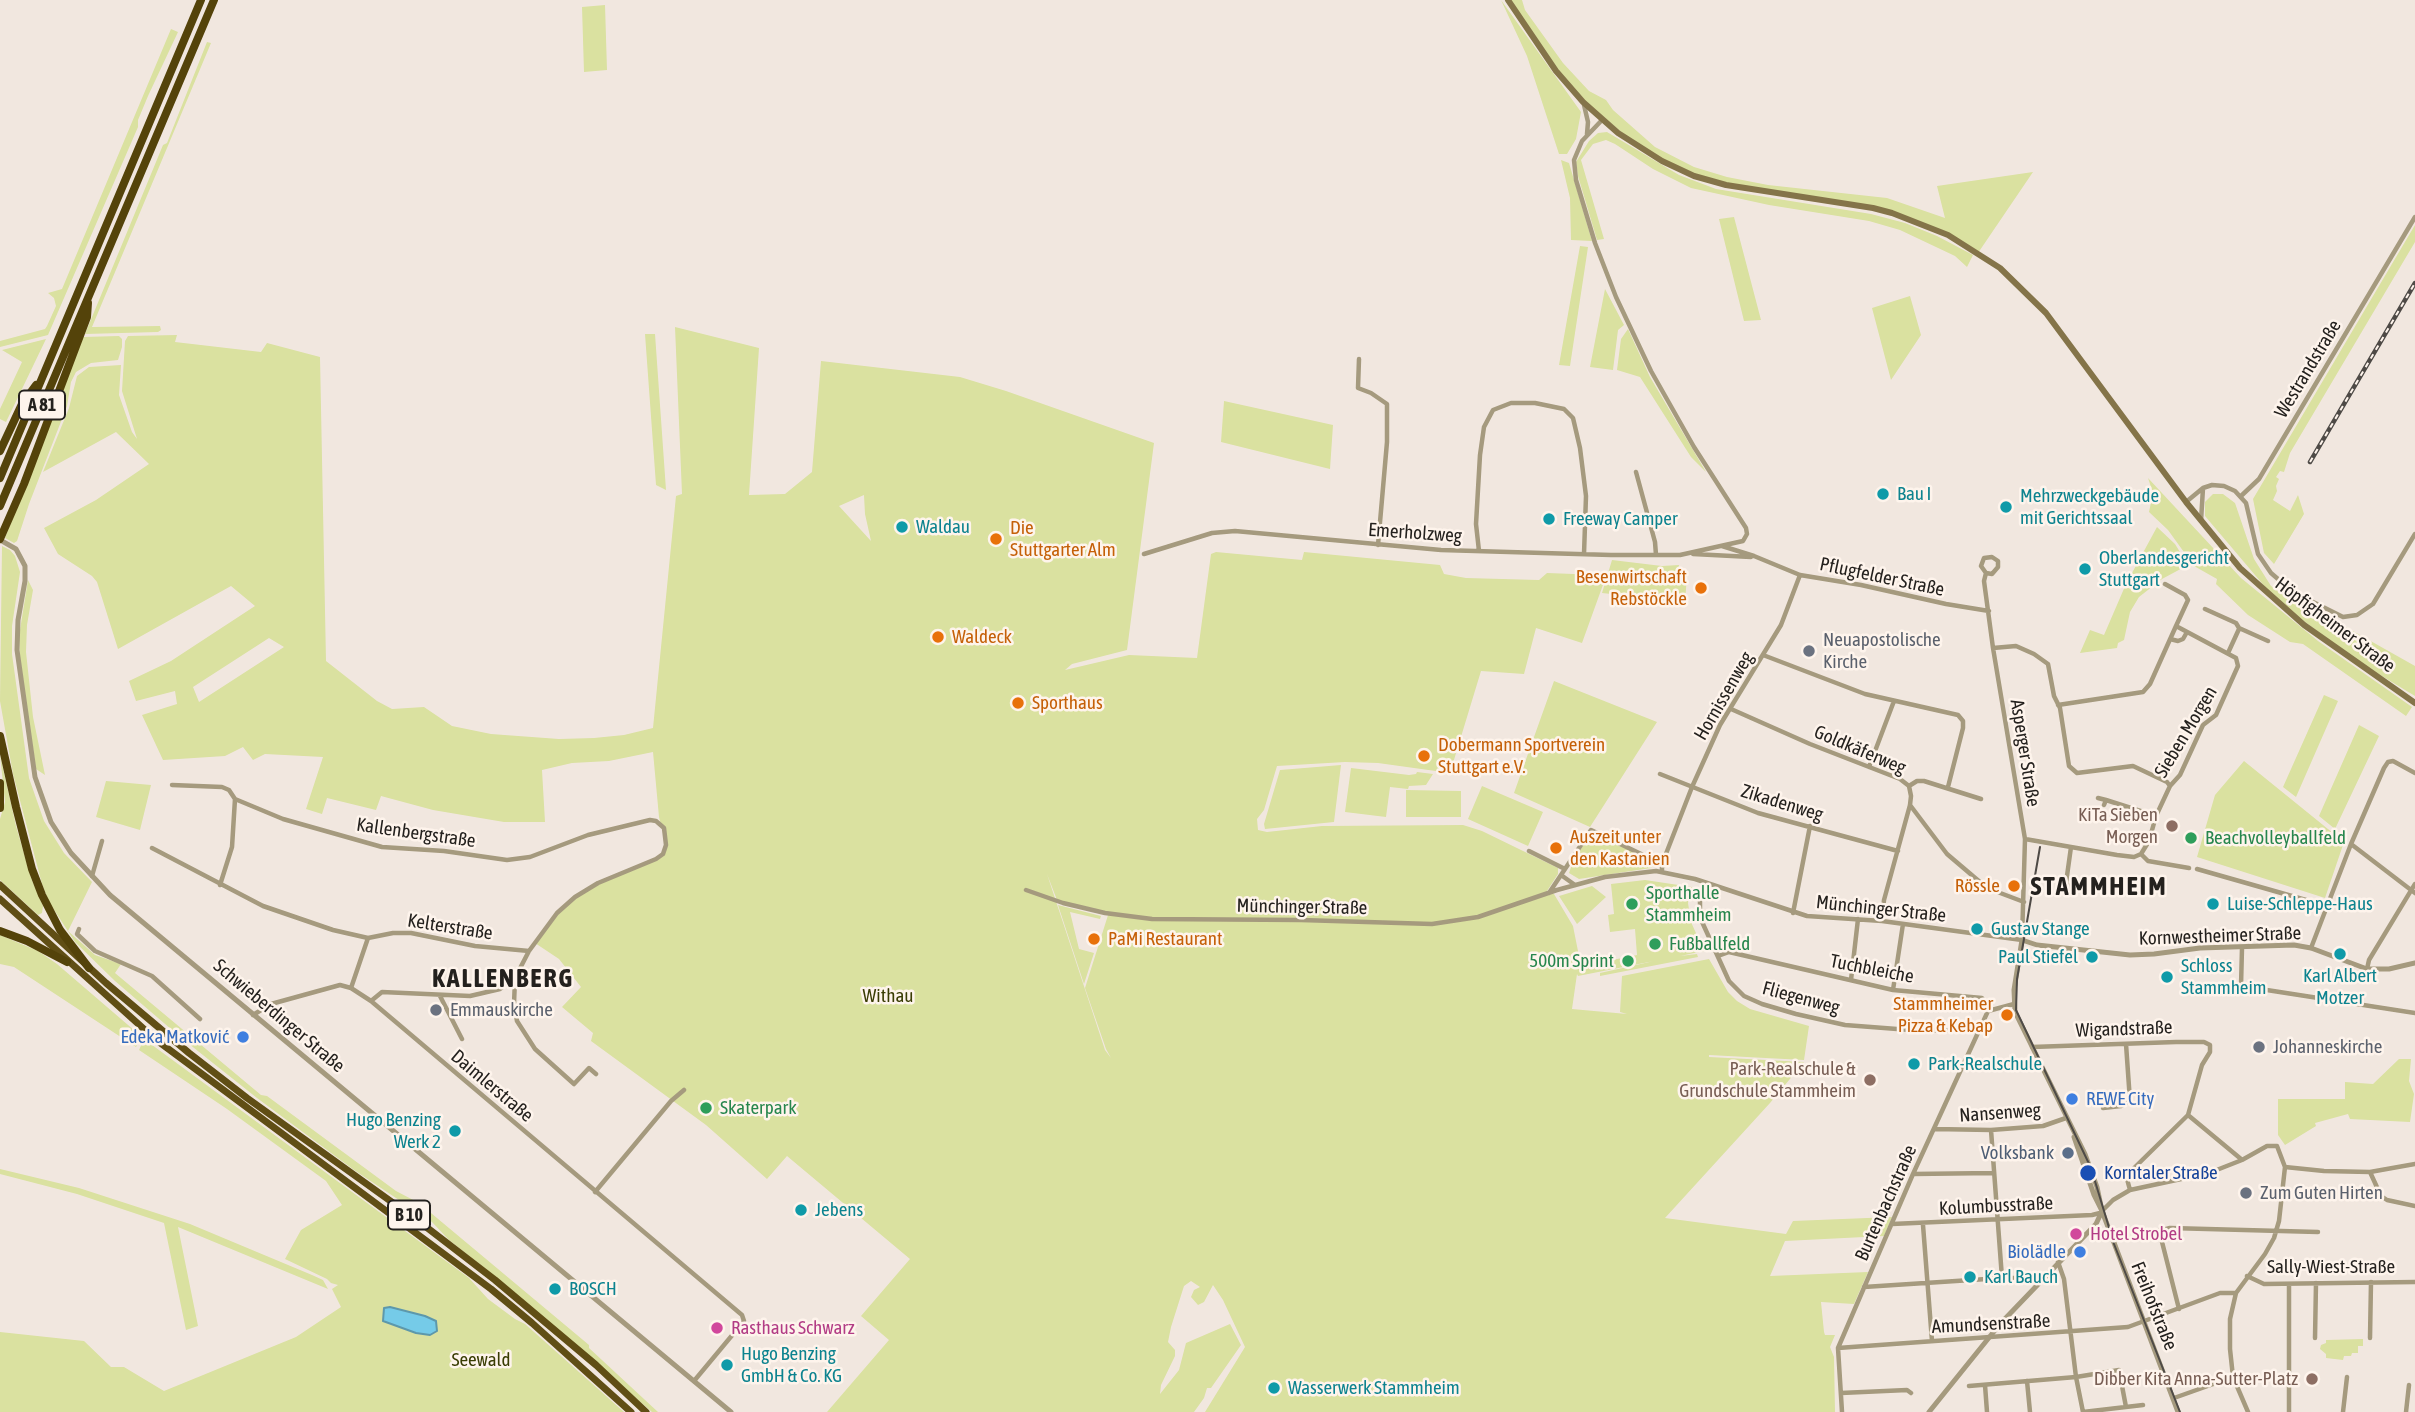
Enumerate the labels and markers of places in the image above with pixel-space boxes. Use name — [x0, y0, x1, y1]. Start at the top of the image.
place label: Bau I — [1897, 483, 1931, 505]
place label: Mehrzweckgebäude mit Gerichtssaal — [2020, 485, 2159, 529]
marker: Bau I — [1875, 486, 1891, 502]
marker: Mehrzweckgebäude mit Gerichtssaal — [1998, 499, 2014, 515]
place label: Freeway Camper — [1563, 508, 1678, 530]
marker: Freeway Camper — [1541, 511, 1557, 527]
place label: Waldau — [916, 516, 970, 538]
place label: Die Stuttgarter Alm — [1010, 517, 1116, 561]
marker: Waldau — [894, 519, 910, 535]
marker: Die Stuttgarter Alm — [988, 531, 1004, 547]
place label: Oberlandesgericht Stuttgart — [2099, 547, 2229, 591]
marker: Oberlandesgericht Stuttgart — [2077, 561, 2093, 577]
place label: Besenwirtschaft Rebstöckle — [1576, 566, 1687, 610]
marker: Besenwirtschaft Rebstöckle — [1693, 580, 1709, 596]
place label: Waldeck — [952, 626, 1012, 648]
marker: Waldeck — [930, 629, 946, 645]
place label: Neuapostolische Kirche — [1823, 629, 1941, 673]
marker: Neuapostolische Kirche — [1801, 643, 1817, 659]
place label: Sporthaus — [1032, 692, 1103, 714]
marker: Sporthaus — [1010, 695, 1026, 711]
place label: Dobermann Sportverein Stuttgart e.V. — [1438, 734, 1605, 778]
marker: Dobermann Sportverein Stuttgart e.V. — [1416, 748, 1432, 764]
place label: KiTa Sieben Morgen — [2078, 804, 2158, 848]
marker: KiTa Sieben Morgen — [2164, 818, 2180, 834]
place label: Auszeit unter den Kastanien — [1570, 826, 1670, 870]
place label: Beachvolleyballfeld — [2205, 827, 2346, 849]
marker: Beachvolleyballfeld — [2183, 830, 2199, 846]
marker: Auszeit unter den Kastanien — [1548, 840, 1564, 856]
place label: Rössle — [1955, 875, 2000, 897]
marker: Rössle — [2006, 878, 2022, 894]
place label: Sporthalle Stammheim — [1646, 882, 1732, 926]
place label: Luise-Schleppe-Haus — [2227, 893, 2373, 915]
marker: Sporthalle Stammheim — [1624, 896, 1640, 912]
marker: Luise-Schleppe-Haus — [2205, 896, 2221, 912]
place label: Gustav Stange — [1991, 918, 2090, 940]
marker: Gustav Stange — [1969, 921, 1985, 937]
place label: PaMi Restaurant — [1108, 928, 1223, 950]
marker: PaMi Restaurant — [1086, 931, 1102, 947]
place label: Fußballfeld — [1669, 933, 1750, 955]
marker: Fußballfeld — [1647, 936, 1663, 952]
place label: Paul Stiefel — [1998, 946, 2078, 968]
marker: Karl Albert Motzer — [2332, 946, 2348, 962]
marker: Paul Stiefel — [2084, 949, 2100, 965]
place label: 500m Sprint — [1529, 950, 1614, 972]
marker: 500m Sprint — [1620, 953, 1636, 969]
place label: Schloss Stammheim — [2181, 955, 2267, 999]
place label: Karl Albert Motzer — [2303, 965, 2377, 1009]
marker: Schloss Stammheim — [2159, 969, 2175, 985]
place label: Stammheimer Pizza & Kebap — [1893, 993, 1993, 1037]
place label: Emmauskirche — [450, 999, 553, 1021]
marker: Emmauskirche — [428, 1002, 444, 1018]
marker: Stammheimer Pizza & Kebap — [1999, 1007, 2015, 1023]
place label: Edeka Matković — [120, 1026, 229, 1048]
marker: Edeka Matković — [235, 1029, 251, 1045]
place label: Johanneskirche — [2273, 1036, 2382, 1058]
marker: Johanneskirche — [2251, 1039, 2267, 1055]
place label: Park-Realschule — [1928, 1053, 2042, 1075]
marker: Park-Realschule — [1906, 1056, 1922, 1072]
place label: Park-Realschule & Grundschule Stammheim — [1679, 1058, 1856, 1102]
marker: Park-Realschule & Grundschule Stammheim — [1862, 1072, 1878, 1088]
place label: REWE City — [2086, 1088, 2154, 1110]
marker: REWE City — [2064, 1091, 2080, 1107]
place label: Skaterpark — [720, 1097, 796, 1119]
marker: Skaterpark — [698, 1100, 714, 1116]
place label: Hugo Benzing Werk 2 — [346, 1109, 441, 1153]
marker: Hugo Benzing Werk 2 — [447, 1123, 463, 1139]
place label: Volksbank — [1981, 1142, 2054, 1164]
marker: Volksbank — [2060, 1145, 2076, 1161]
place label: Korntaler Straße — [2104, 1162, 2218, 1184]
marker: Korntaler Straße — [2078, 1163, 2098, 1183]
place label: Zum Guten Hirten — [2260, 1182, 2383, 1204]
marker: Zum Guten Hirten — [2238, 1185, 2254, 1201]
place label: Jebens — [815, 1199, 863, 1221]
marker: Jebens — [793, 1202, 809, 1218]
place label: Hotel Strobel — [2090, 1223, 2182, 1245]
marker: Hotel Strobel — [2068, 1226, 2084, 1242]
place label: Biolädle — [2007, 1241, 2066, 1263]
marker: Biolädle — [2072, 1244, 2088, 1260]
place label: Karl Bauch — [1984, 1266, 2058, 1288]
marker: Karl Bauch — [1962, 1269, 1978, 1285]
place label: BOSCH — [569, 1278, 617, 1300]
marker: BOSCH — [547, 1281, 563, 1297]
place label: Rasthaus Schwarz — [731, 1317, 855, 1339]
marker: Rasthaus Schwarz — [709, 1320, 725, 1336]
place label: Hugo Benzing GmbH & Co. KG — [741, 1343, 842, 1387]
marker: Hugo Benzing GmbH & Co. KG — [719, 1357, 735, 1373]
place label: Dibber Kita Anna-Sutter-Platz — [2094, 1368, 2298, 1390]
marker: Dibber Kita Anna-Sutter-Platz — [2304, 1371, 2320, 1387]
place label: Wasserwerk Stammheim — [1288, 1377, 1460, 1399]
marker: Wasserwerk Stammheim — [1266, 1380, 1282, 1396]

